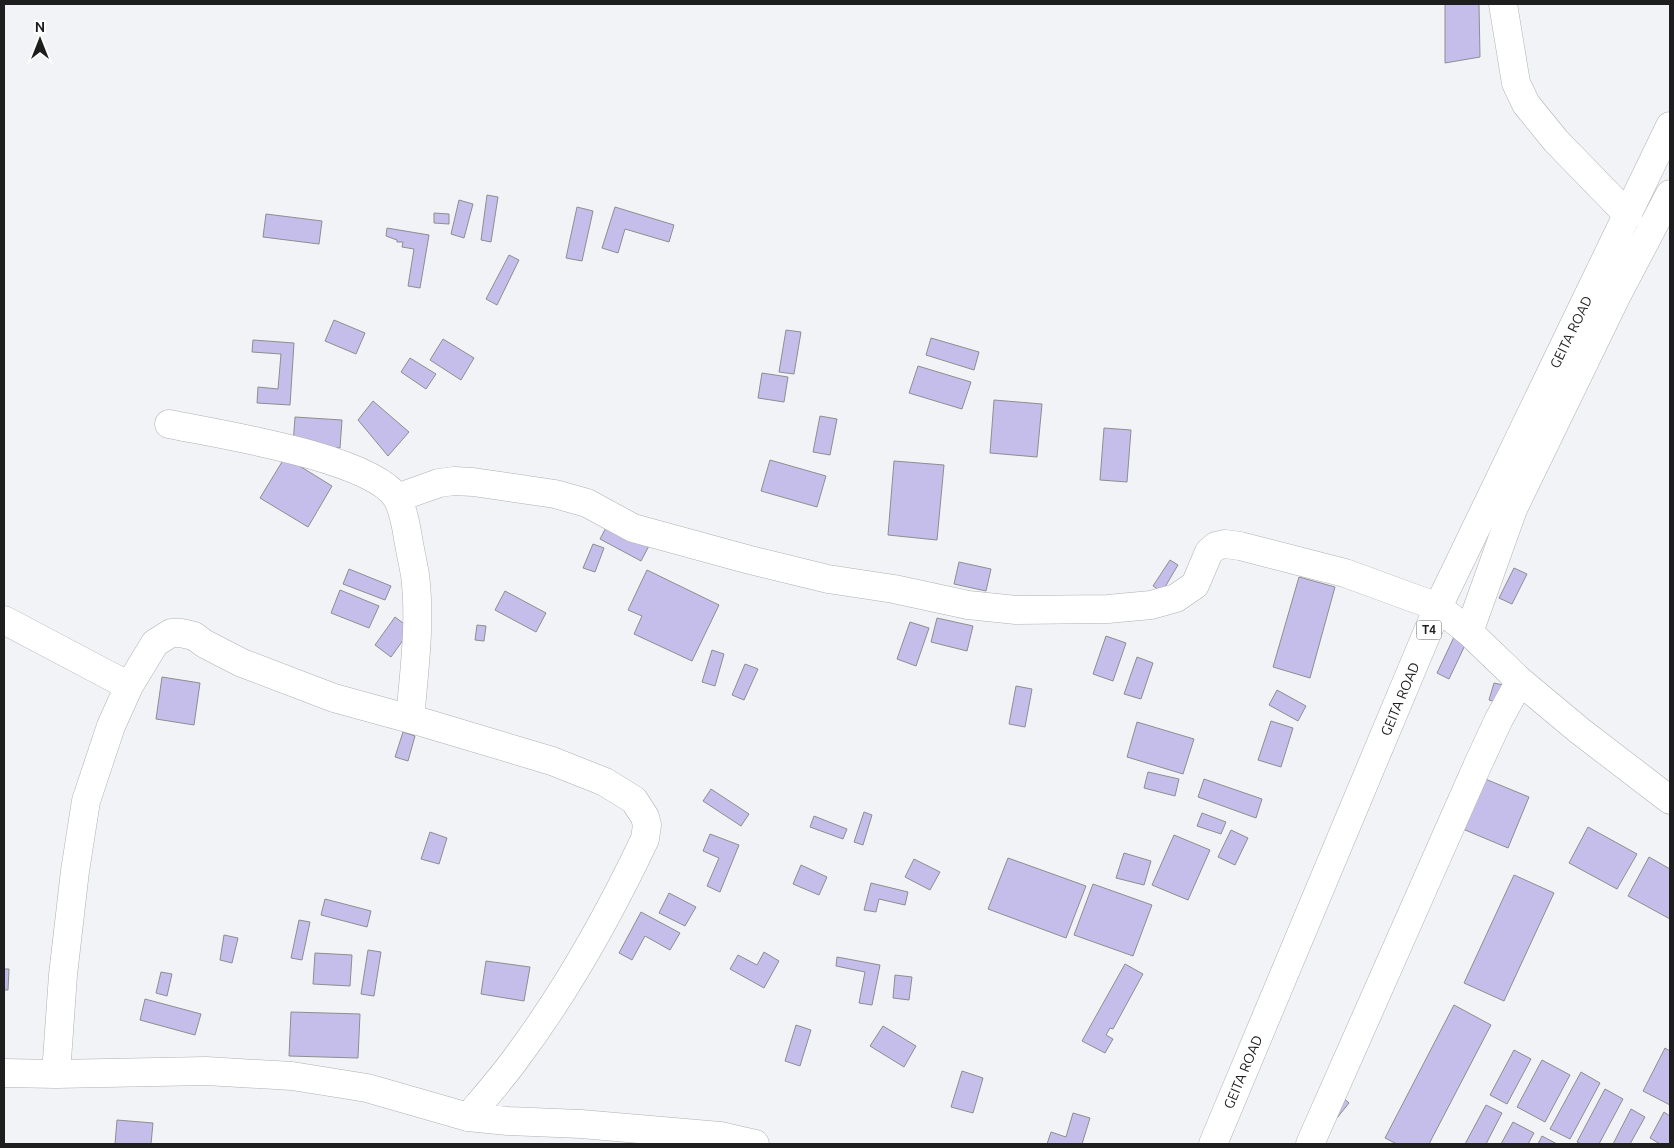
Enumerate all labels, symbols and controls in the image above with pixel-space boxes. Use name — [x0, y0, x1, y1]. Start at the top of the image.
north arrow — [15, 15, 65, 65]
text: N — [35, 19, 45, 35]
street label: GEITA ROAD — [1547, 293, 1595, 371]
road number: T4 — [1416, 620, 1442, 640]
street label: GEITA ROAD — [1377, 660, 1423, 738]
street label: GEITA ROAD — [1220, 1033, 1266, 1111]

